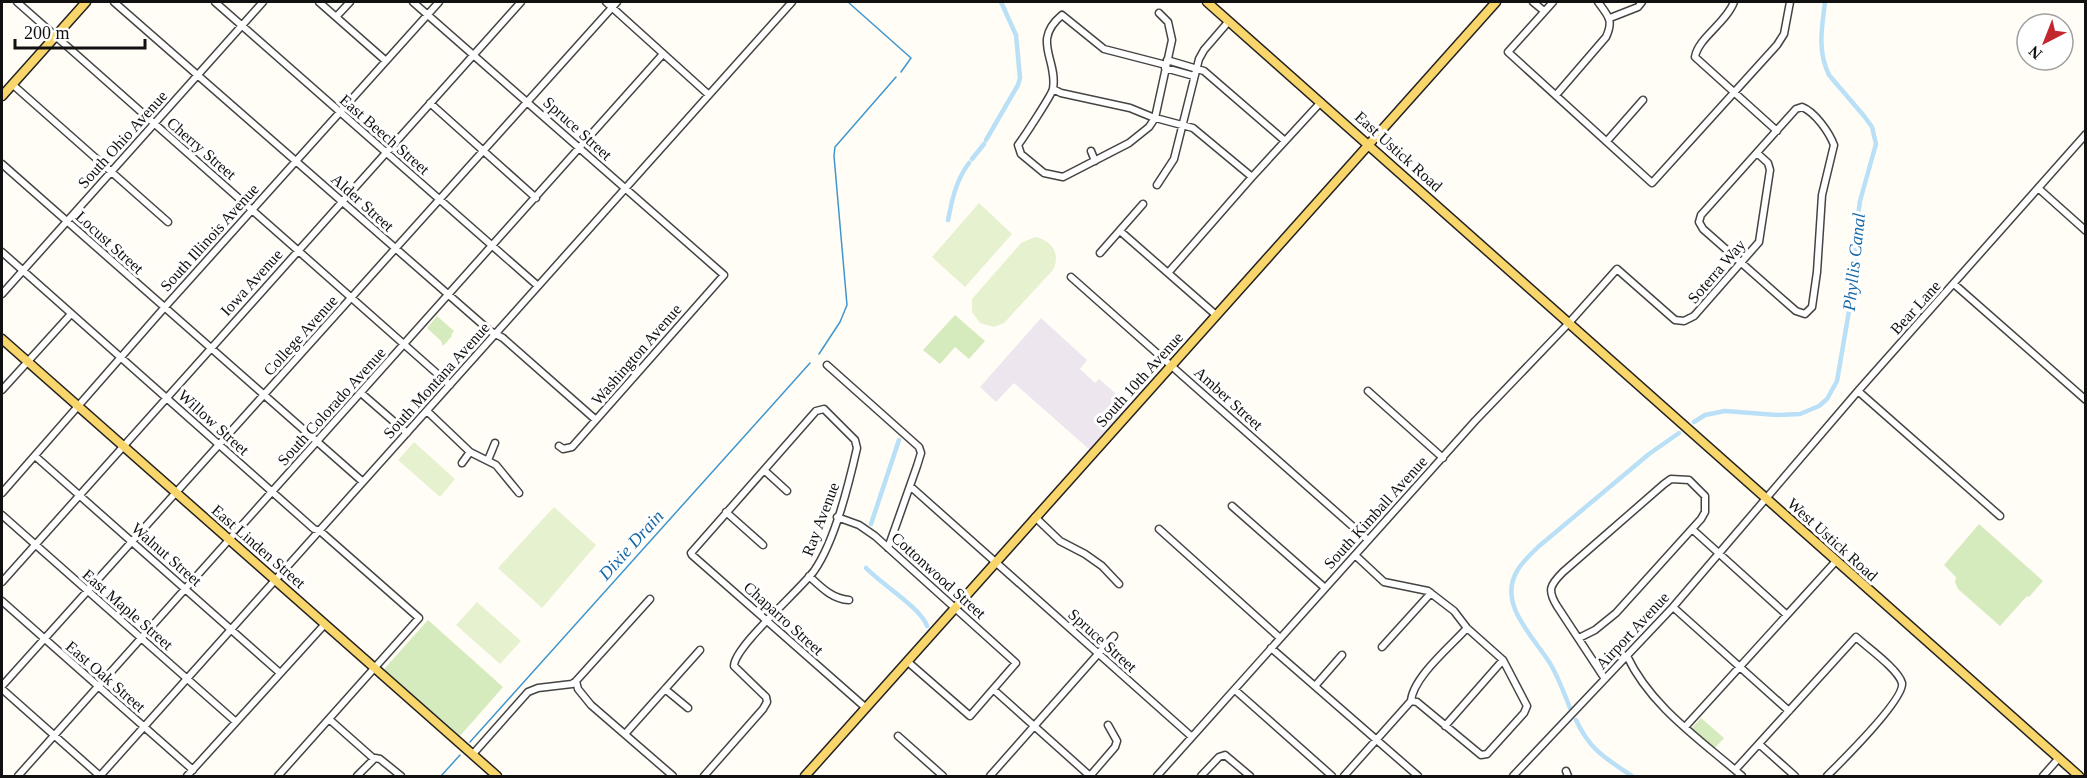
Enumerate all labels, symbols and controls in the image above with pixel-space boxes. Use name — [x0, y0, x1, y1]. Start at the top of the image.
scale bar — [15, 12, 146, 50]
north arrow — [2015, 12, 2075, 72]
text: 200 m — [24, 23, 70, 43]
text: N — [2025, 42, 2045, 63]
street label: South Ohio Avenue — [74, 87, 171, 191]
street label: East Beech Street — [337, 91, 433, 178]
street label: Spruce Street — [539, 93, 616, 164]
street label: East Ustick Road — [1352, 108, 1446, 195]
street label: Cherry Street — [163, 114, 240, 184]
street label: Alder Street — [328, 170, 398, 235]
street label: South Illinois Avenue — [157, 180, 262, 294]
street label: Locust Street — [72, 208, 147, 277]
water label: Phyllis Canal — [1839, 212, 1869, 313]
street label: Soterra Way — [1684, 236, 1749, 307]
street label: Iowa Avenue — [217, 246, 286, 319]
street label: Bear Lane — [1887, 277, 1944, 338]
street label: College Avenue — [260, 292, 341, 379]
street label: Washington Avenue — [588, 301, 685, 409]
street label: South Montana Avenue — [380, 319, 493, 442]
street label: South 10th Avenue — [1092, 329, 1186, 430]
street label: South Colorado Avenue — [274, 344, 389, 469]
street label: Amber Street — [1191, 363, 1267, 434]
street label: Willow Street — [175, 386, 253, 459]
street label: South Kimball Avenue — [1320, 453, 1430, 572]
street label: Ray Avenue — [799, 480, 843, 559]
street label: West Ustick Road — [1784, 495, 1881, 584]
street label: East Linden Street — [208, 501, 309, 592]
water label: Dixie Drain — [594, 506, 667, 585]
street label: Walnut Street — [128, 519, 206, 590]
street label: Cottonwood Street — [888, 529, 990, 622]
street label: East Maple Street — [79, 566, 177, 654]
street label: Chaparro Street — [740, 578, 827, 660]
street label: Airport Avenue — [1592, 588, 1673, 673]
street label: Spruce Street — [1064, 605, 1141, 676]
street label: East Oak Street — [63, 637, 149, 716]

